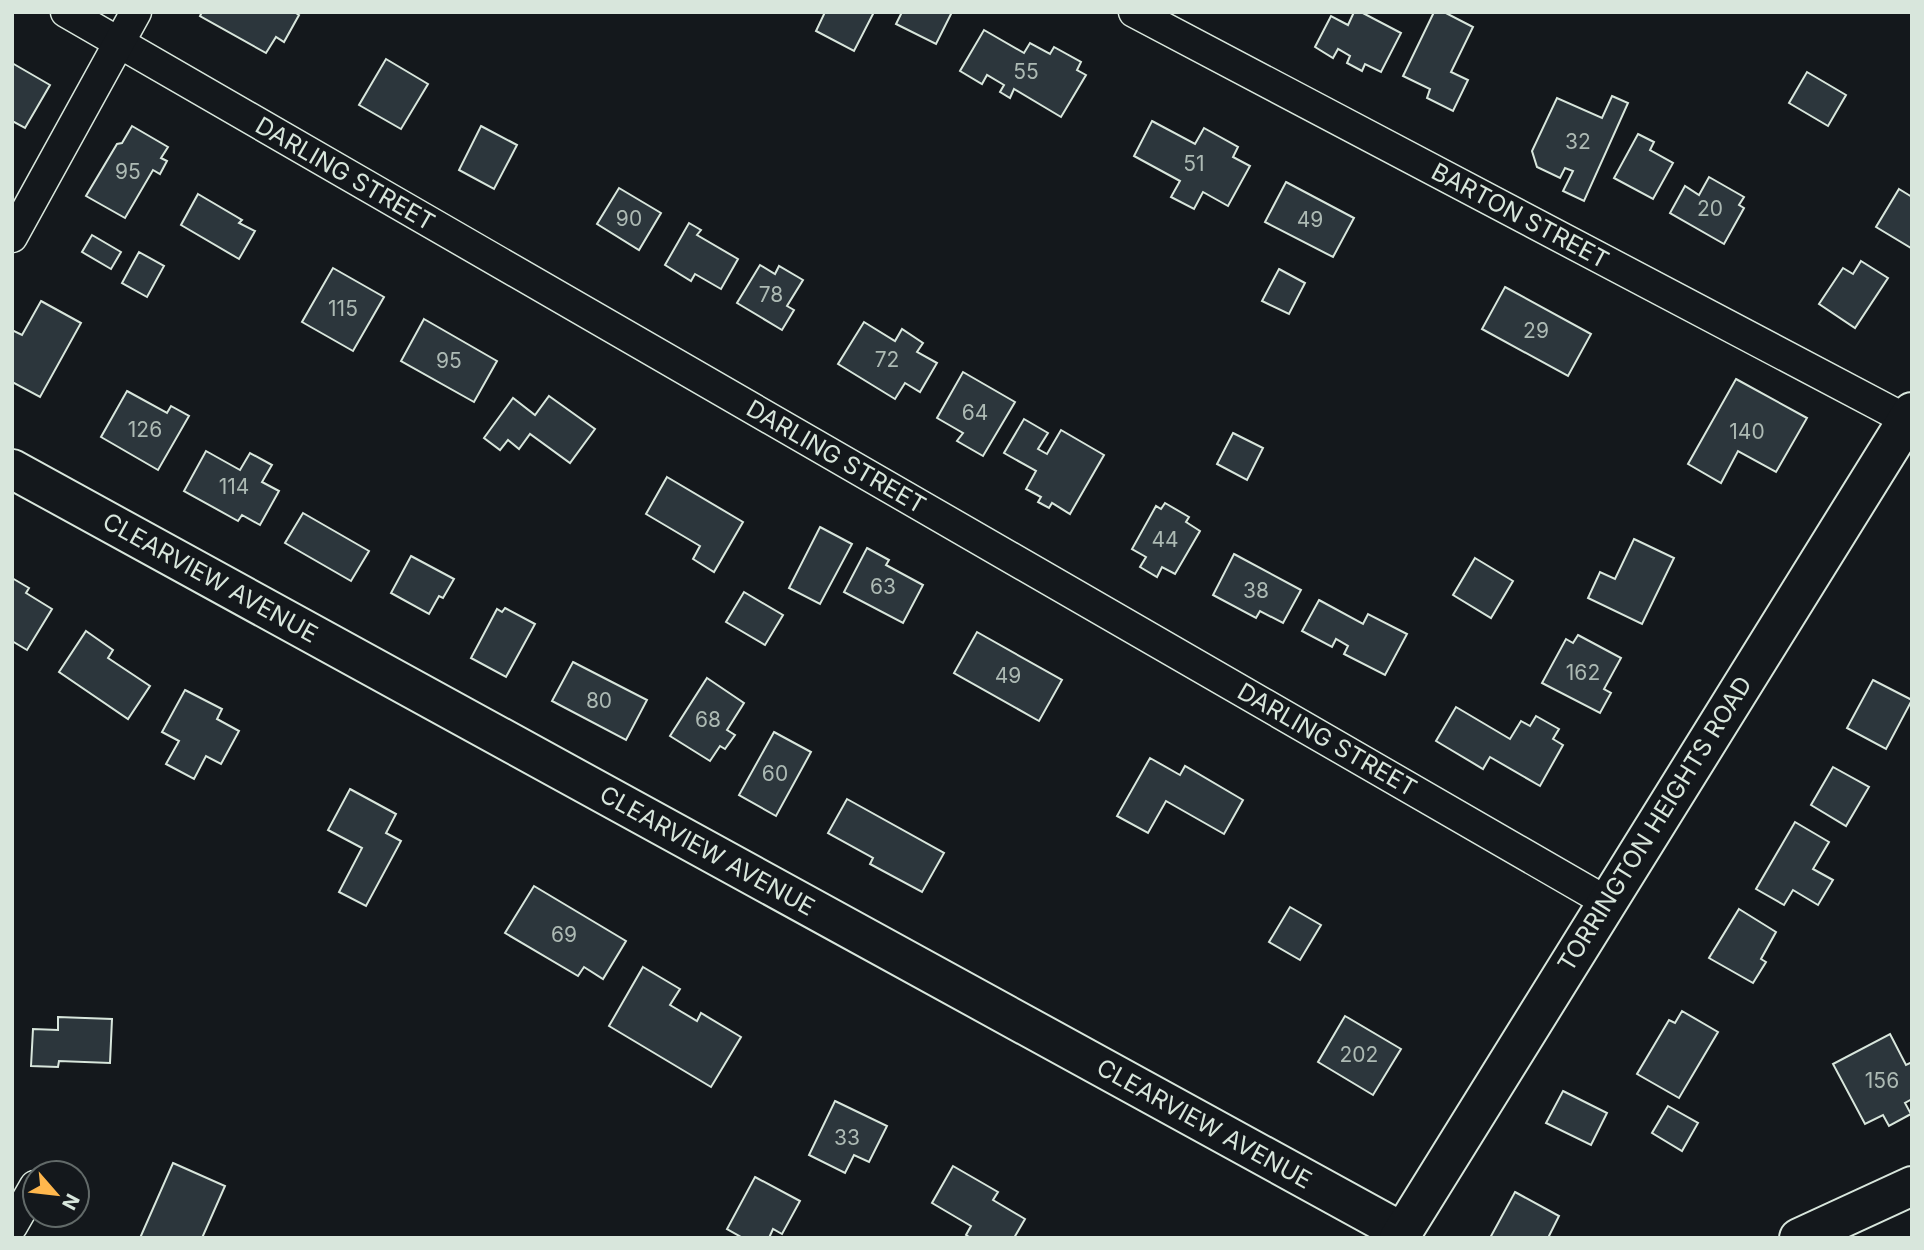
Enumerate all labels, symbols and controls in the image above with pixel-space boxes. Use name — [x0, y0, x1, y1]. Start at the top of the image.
house number: 55 — [1013, 59, 1039, 84]
street label: DARLING STREET — [251, 111, 440, 237]
house number: 32 — [1565, 129, 1591, 154]
house number: 51 — [1183, 151, 1205, 176]
street label: BARTON STREET — [1427, 157, 1614, 274]
house number: 95 — [115, 159, 141, 184]
house number: 20 — [1697, 196, 1723, 221]
house number: 90 — [616, 206, 642, 231]
house number: 49 — [1297, 207, 1323, 232]
house number: 78 — [759, 282, 783, 307]
house number: 115 — [328, 296, 358, 321]
house number: 29 — [1523, 318, 1549, 343]
house number: 72 — [875, 347, 899, 372]
house number: 95 — [436, 348, 462, 373]
street label: DARLING STREET — [742, 394, 931, 520]
house number: 64 — [962, 400, 988, 425]
house number: 126 — [128, 417, 162, 442]
house number: 140 — [1729, 419, 1765, 444]
house number: 114 — [219, 474, 249, 499]
street label: CLEARVIEW AVENUE — [98, 506, 323, 649]
house number: 44 — [1151, 527, 1179, 552]
house number: 63 — [870, 574, 896, 599]
house number: 38 — [1243, 578, 1269, 603]
house number: 162 — [1566, 660, 1600, 685]
house number: 49 — [995, 663, 1021, 688]
street label: TORRINGTON HEIGHTS ROAD — [1551, 671, 1758, 977]
street label: DARLING STREET — [1233, 677, 1422, 803]
house number: 80 — [586, 688, 612, 713]
house number: 68 — [695, 707, 721, 732]
house number: 60 — [762, 761, 788, 786]
street label: CLEARVIEW AVENUE — [595, 779, 820, 922]
house number: 69 — [551, 922, 577, 947]
house number: 202 — [1340, 1042, 1378, 1067]
street label: CLEARVIEW AVENUE — [1092, 1052, 1317, 1195]
house number: 156 — [1865, 1068, 1899, 1093]
house number: 33 — [834, 1125, 860, 1150]
north arrow — [21, 1159, 91, 1229]
text: N — [57, 1190, 84, 1214]

